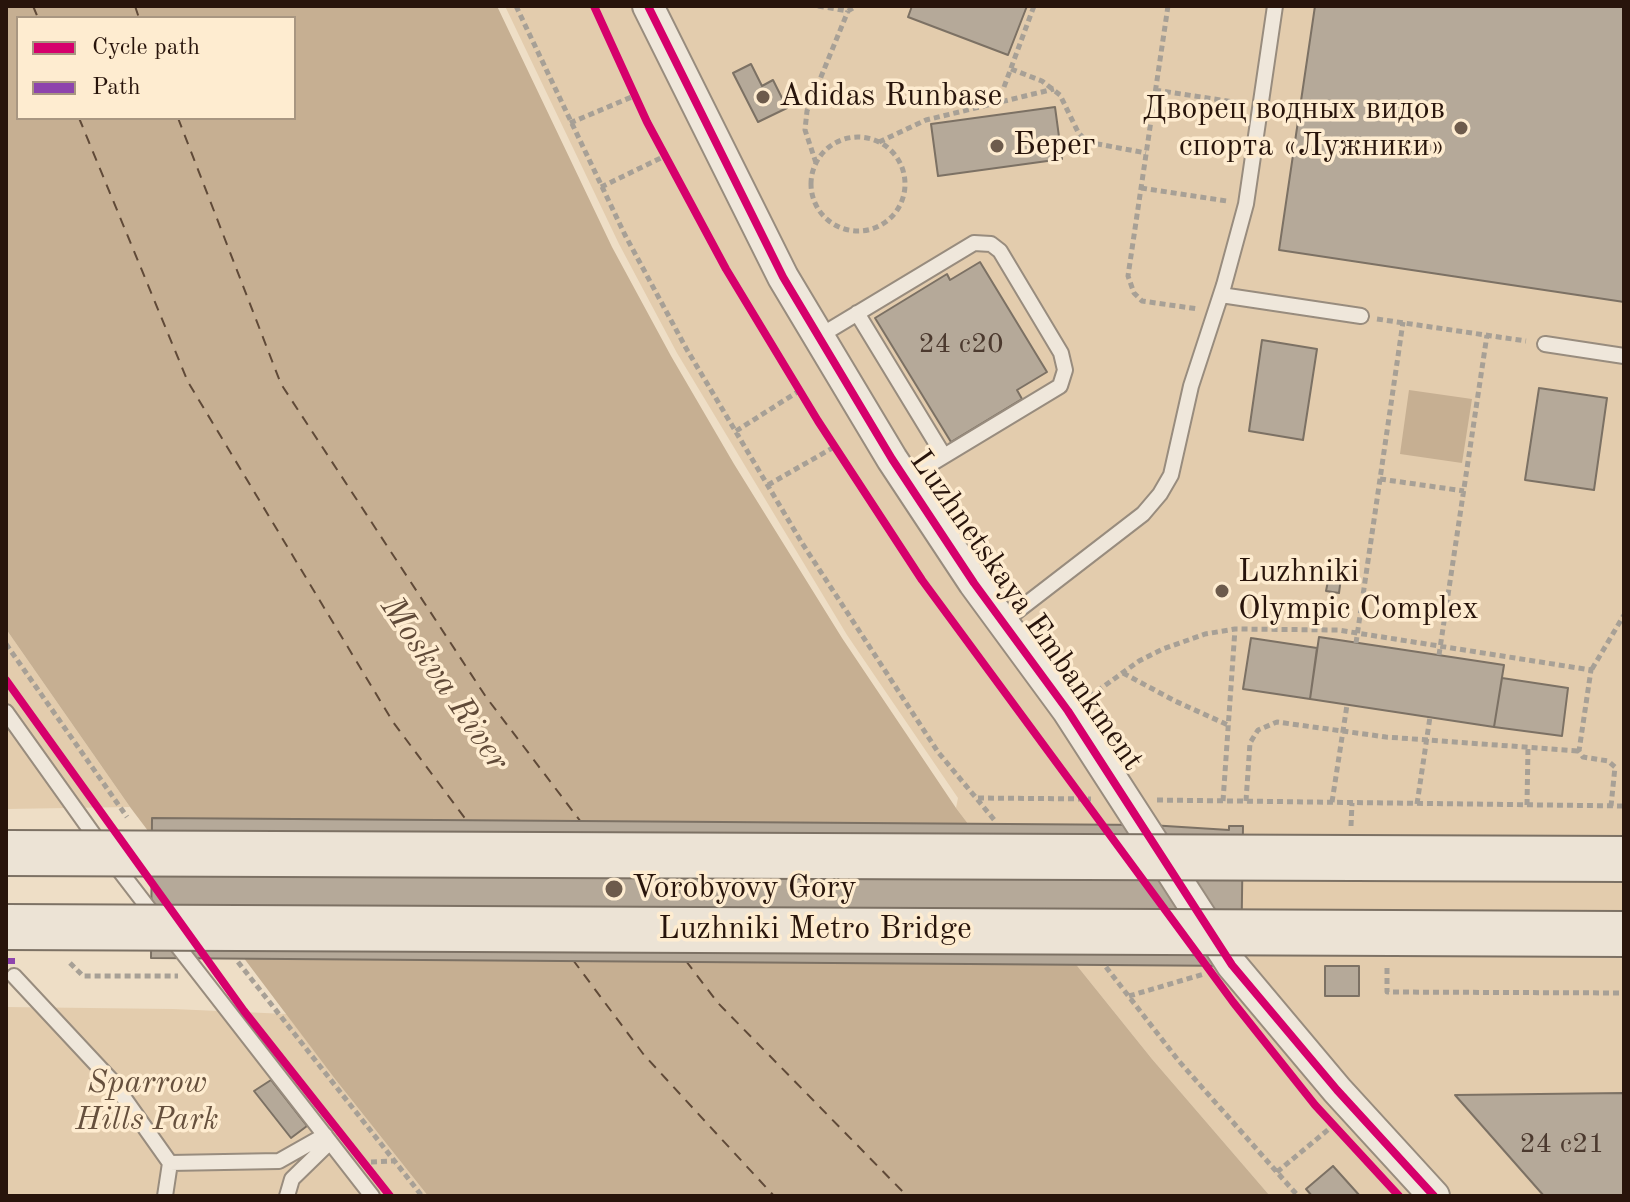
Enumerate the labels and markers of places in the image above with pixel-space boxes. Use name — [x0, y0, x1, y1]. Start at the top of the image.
place label: Adidas Runbase — [779, 78, 1002, 116]
marker: Adidas Runbase — [754, 88, 772, 106]
place label: Дворец водных видов спорта «Лужники» — [1143, 91, 1445, 166]
marker: Дворец водных видов спорта «Лужники» — [1452, 119, 1470, 137]
place label: Берег — [1013, 127, 1096, 165]
marker: Берег — [988, 137, 1006, 155]
place label: Luzhniki Olympic Complex — [1238, 554, 1479, 629]
marker: Luzhniki Olympic Complex — [1213, 582, 1231, 600]
place label: Vorobyovy Gory — [632, 870, 857, 908]
marker: Vorobyovy Gory — [603, 878, 625, 900]

